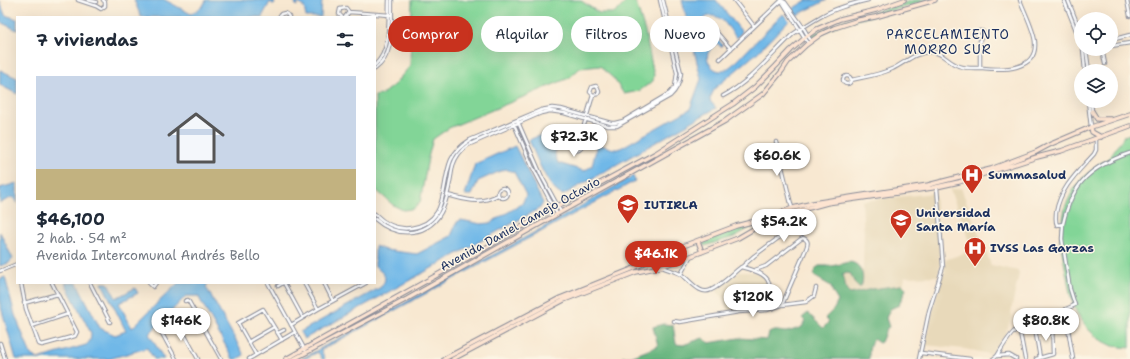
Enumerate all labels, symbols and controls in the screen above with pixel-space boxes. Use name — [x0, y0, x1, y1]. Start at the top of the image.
map controls — [1074, 12, 1118, 108]
button: locate — [1074, 12, 1118, 56]
chip: Comprar — [388, 16, 473, 52]
chip: Alquilar — [481, 16, 563, 52]
chip: Filtros — [571, 16, 642, 52]
chip: Nuevo — [650, 16, 720, 52]
district label: PARCELAMIENTO MORRO SUR — [886, 26, 1010, 58]
text: 7 viviendas — [36, 29, 138, 51]
icon: filters — [334, 29, 356, 51]
button: layers — [1074, 64, 1118, 108]
icon: home — [160, 102, 232, 174]
pin: $72.3K — [541, 124, 607, 158]
text: $72.3K — [550, 128, 598, 145]
pin: $60.6K — [744, 143, 810, 177]
text: $60.6K — [753, 147, 801, 164]
hospital icon: Summasalud — [959, 162, 985, 195]
place label: Summasalud — [988, 167, 1066, 183]
street label: Avenida Daniel Camejo Octavio — [437, 173, 603, 275]
school or university icon: IUTIRLA — [615, 192, 641, 225]
place label: IUTIRLA — [644, 197, 698, 213]
place label: Universidad Santa María — [916, 205, 996, 235]
school or university icon: Universidad Santa María — [888, 207, 914, 240]
text: $46,100 — [36, 208, 105, 230]
pin: $54.2K — [751, 209, 817, 243]
text: $54.2K — [761, 213, 807, 230]
text: 2 hab. · 54 m² — [36, 230, 127, 247]
hospital icon: IVSS Las Garzas — [962, 235, 988, 268]
place label: IVSS Las Garzas — [990, 240, 1094, 256]
pin: $46.1K — [623, 241, 689, 275]
text: $46.1K — [634, 245, 678, 262]
text: Avenida Intercomunal Andrés Bello — [36, 247, 260, 264]
pin: $120K — [725, 284, 781, 318]
text: $120K — [733, 288, 773, 305]
pin: $146K — [153, 308, 209, 342]
pin: $80.8K — [1013, 308, 1079, 342]
text: $146K — [160, 312, 202, 329]
text: $80.8K — [1022, 312, 1070, 329]

